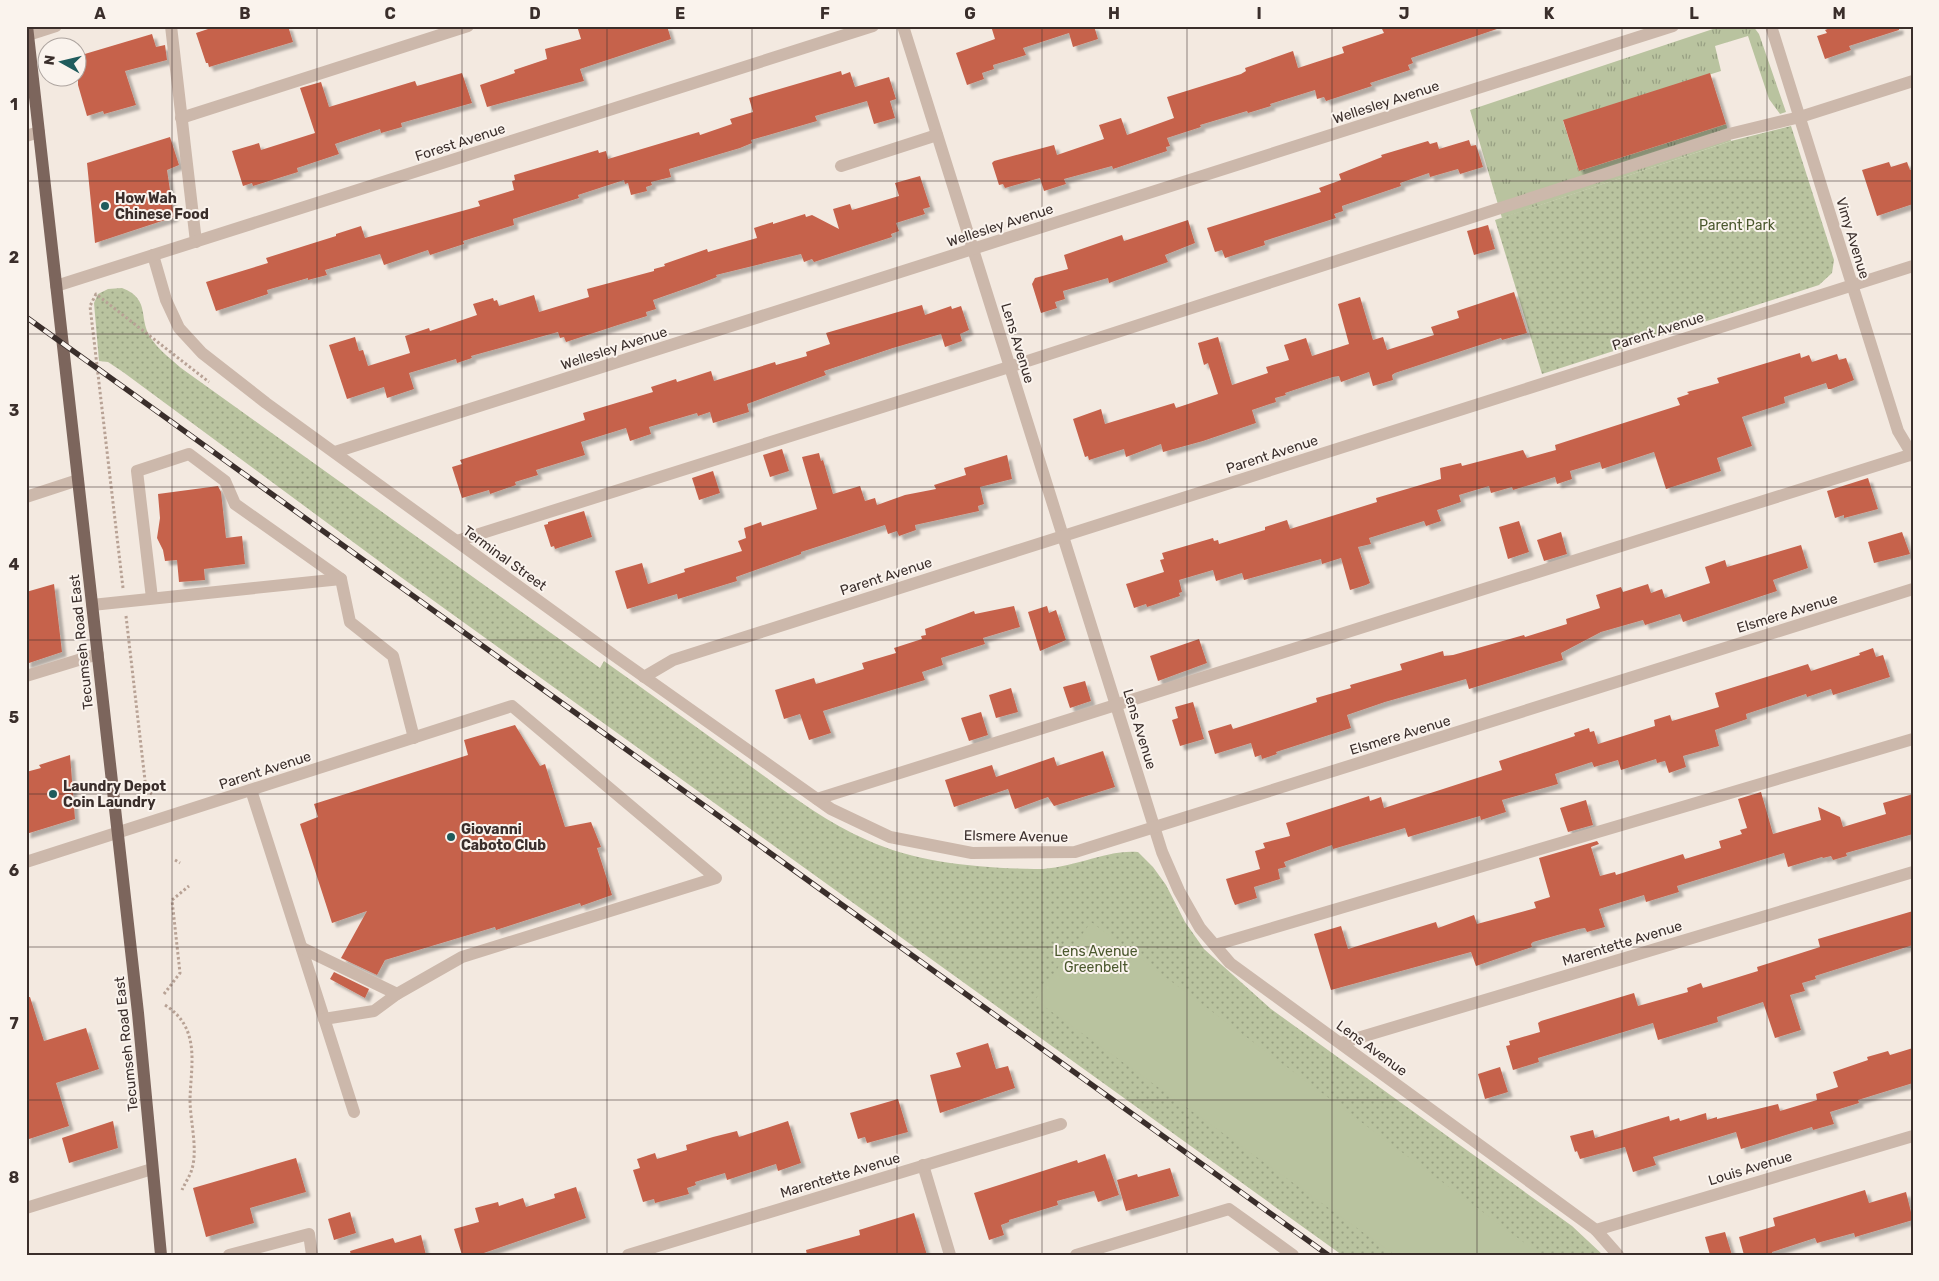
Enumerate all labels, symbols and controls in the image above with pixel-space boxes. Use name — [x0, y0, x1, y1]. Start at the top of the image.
text: A — [94, 4, 106, 23]
text: B — [239, 4, 251, 23]
text: C — [384, 4, 396, 23]
text: D — [529, 4, 541, 23]
text: E — [675, 4, 685, 23]
text: F — [820, 4, 830, 23]
text: G — [964, 4, 976, 23]
text: H — [1108, 4, 1120, 23]
text: I — [1256, 4, 1262, 23]
text: J — [1399, 4, 1409, 23]
text: K — [1544, 4, 1555, 23]
text: L — [1689, 4, 1699, 23]
text: M — [1832, 4, 1846, 23]
north arrow — [38, 38, 88, 88]
text: N — [41, 54, 59, 66]
street label: Wellesley Avenue — [1331, 77, 1442, 128]
text: 1 — [10, 95, 18, 114]
street label: Forest Avenue — [413, 120, 508, 165]
place label: How Wah Chinese Food — [115, 190, 209, 223]
street label: Vimy Avenue — [1832, 195, 1873, 281]
marker: How Wah Chinese Food — [99, 200, 111, 212]
street label: Wellesley Avenue — [945, 200, 1056, 251]
park label: Parent Park — [1699, 217, 1776, 234]
text: 2 — [9, 248, 19, 267]
street label: Lens Avenue — [997, 301, 1038, 386]
street label: Parent Avenue — [1610, 309, 1706, 354]
street label: Wellesley Avenue — [559, 323, 670, 374]
text: 3 — [9, 401, 19, 420]
street label: Parent Avenue — [1224, 432, 1320, 477]
street label: Terminal Street — [460, 522, 550, 595]
street label: Parent Avenue — [838, 554, 934, 599]
text: 4 — [9, 555, 20, 574]
street label: Tecumseh Road East — [66, 573, 97, 710]
street label: Elsmere Avenue — [1735, 590, 1840, 637]
street label: Lens Avenue — [1119, 687, 1160, 772]
text: 5 — [9, 708, 19, 727]
street label: Elsmere Avenue — [1348, 712, 1453, 759]
street label: Parent Avenue — [217, 748, 313, 793]
place label: Laundry Depot Coin Laundry — [63, 778, 166, 811]
marker: Laundry Depot Coin Laundry — [47, 788, 59, 800]
place label: Giovanni Caboto Club — [461, 821, 546, 854]
street label: Elsmere Avenue — [964, 827, 1069, 846]
marker: Giovanni Caboto Club — [445, 831, 457, 843]
text: 6 — [9, 861, 19, 880]
street label: Marentette Avenue — [1560, 917, 1684, 970]
park label: Lens Avenue Greenbelt — [1054, 943, 1138, 976]
street label: Tecumseh Road East — [111, 975, 142, 1112]
text: 7 — [9, 1014, 19, 1033]
street label: Lens Avenue — [1333, 1017, 1411, 1080]
street label: Louis Avenue — [1706, 1148, 1794, 1189]
street label: Marentette Avenue — [778, 1149, 902, 1202]
text: 8 — [9, 1168, 20, 1187]

